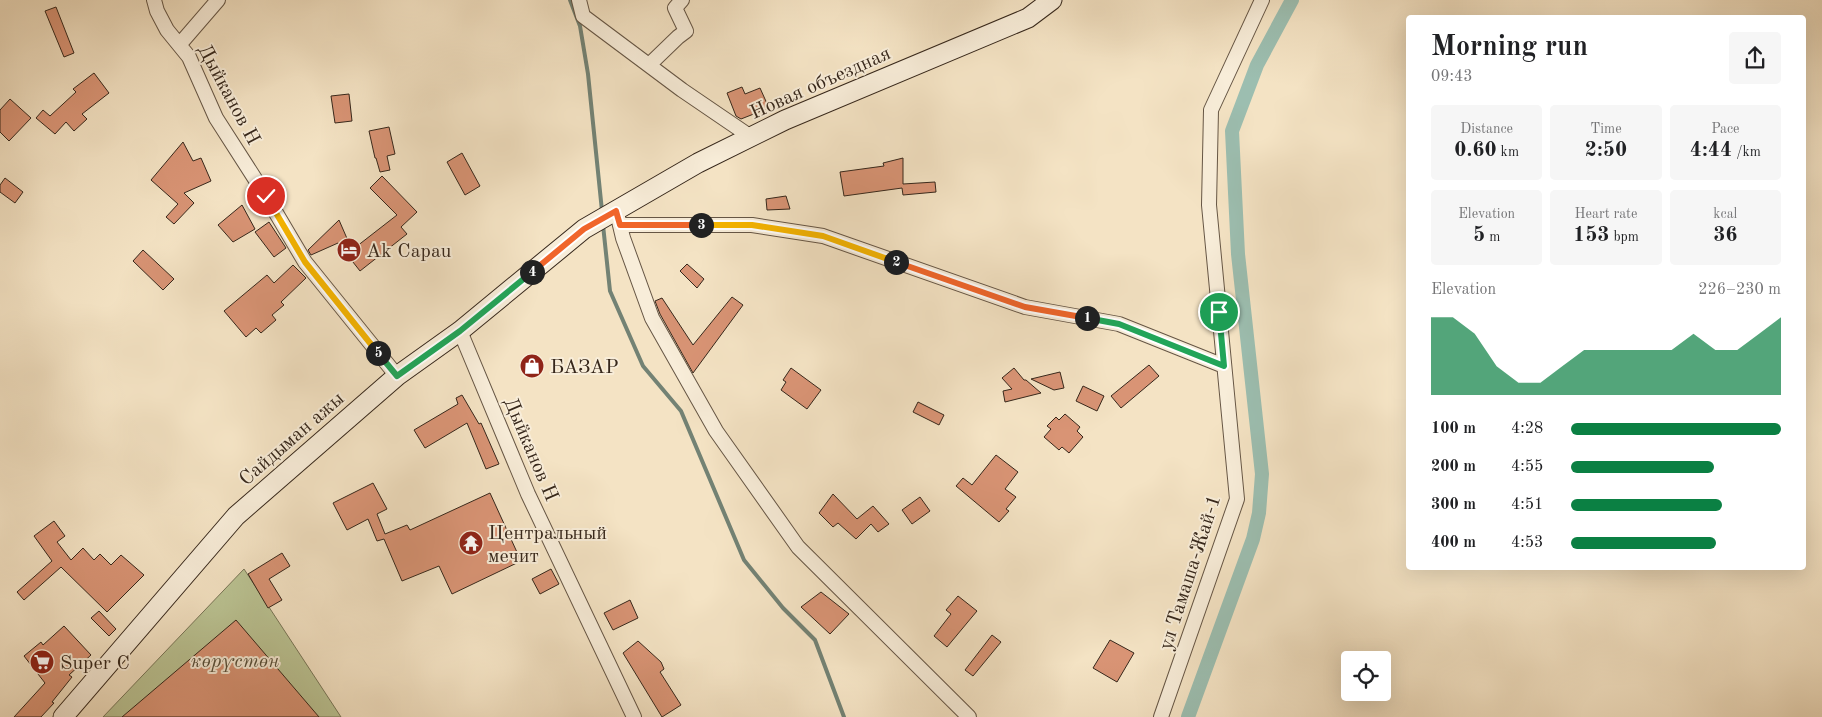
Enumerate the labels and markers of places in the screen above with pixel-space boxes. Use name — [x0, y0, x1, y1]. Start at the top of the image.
pin — [245, 175, 287, 217]
pin: 3 — [688, 212, 714, 238]
hotel icon: Ak Capau — [336, 237, 362, 263]
place label: Ak Capau — [366, 242, 452, 262]
pin: 2 — [884, 250, 908, 274]
pin: 4 — [520, 260, 544, 284]
pin — [1198, 291, 1240, 333]
pin: 1 — [1074, 306, 1100, 330]
pin: 5 — [366, 340, 390, 366]
shop icon: БАЗАР — [519, 353, 545, 379]
place label: БАЗАР — [550, 358, 619, 378]
place label: Центральный мечит — [488, 524, 607, 567]
temple icon: Центральный мечит — [458, 530, 484, 556]
supermarket icon: Super C — [29, 649, 55, 675]
place label: Super C — [60, 654, 130, 674]

